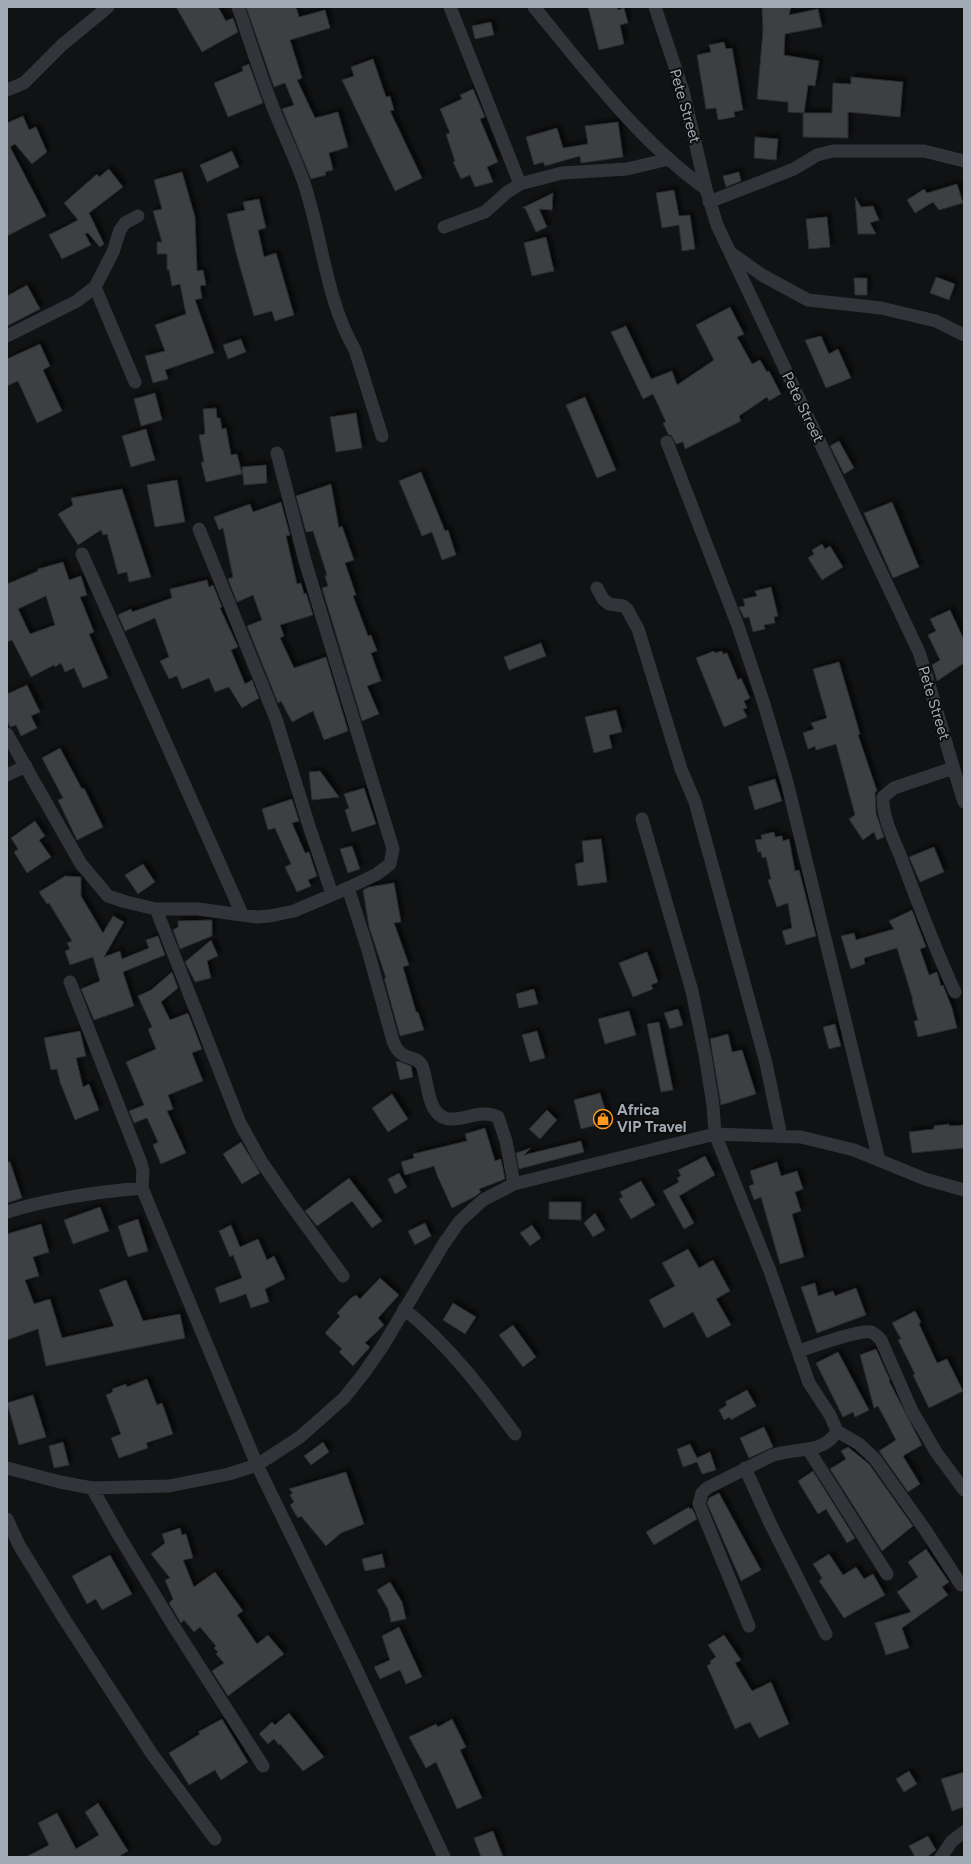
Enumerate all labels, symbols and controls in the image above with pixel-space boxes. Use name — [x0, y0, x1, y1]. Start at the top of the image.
street label: Pete Street — [666, 67, 704, 145]
street label: Pete Street — [778, 369, 828, 446]
street label: Pete Street — [914, 664, 954, 742]
place label: Africa VIP Travel — [617, 1101, 687, 1136]
shop icon: Africa VIP Travel — [592, 1108, 614, 1130]

